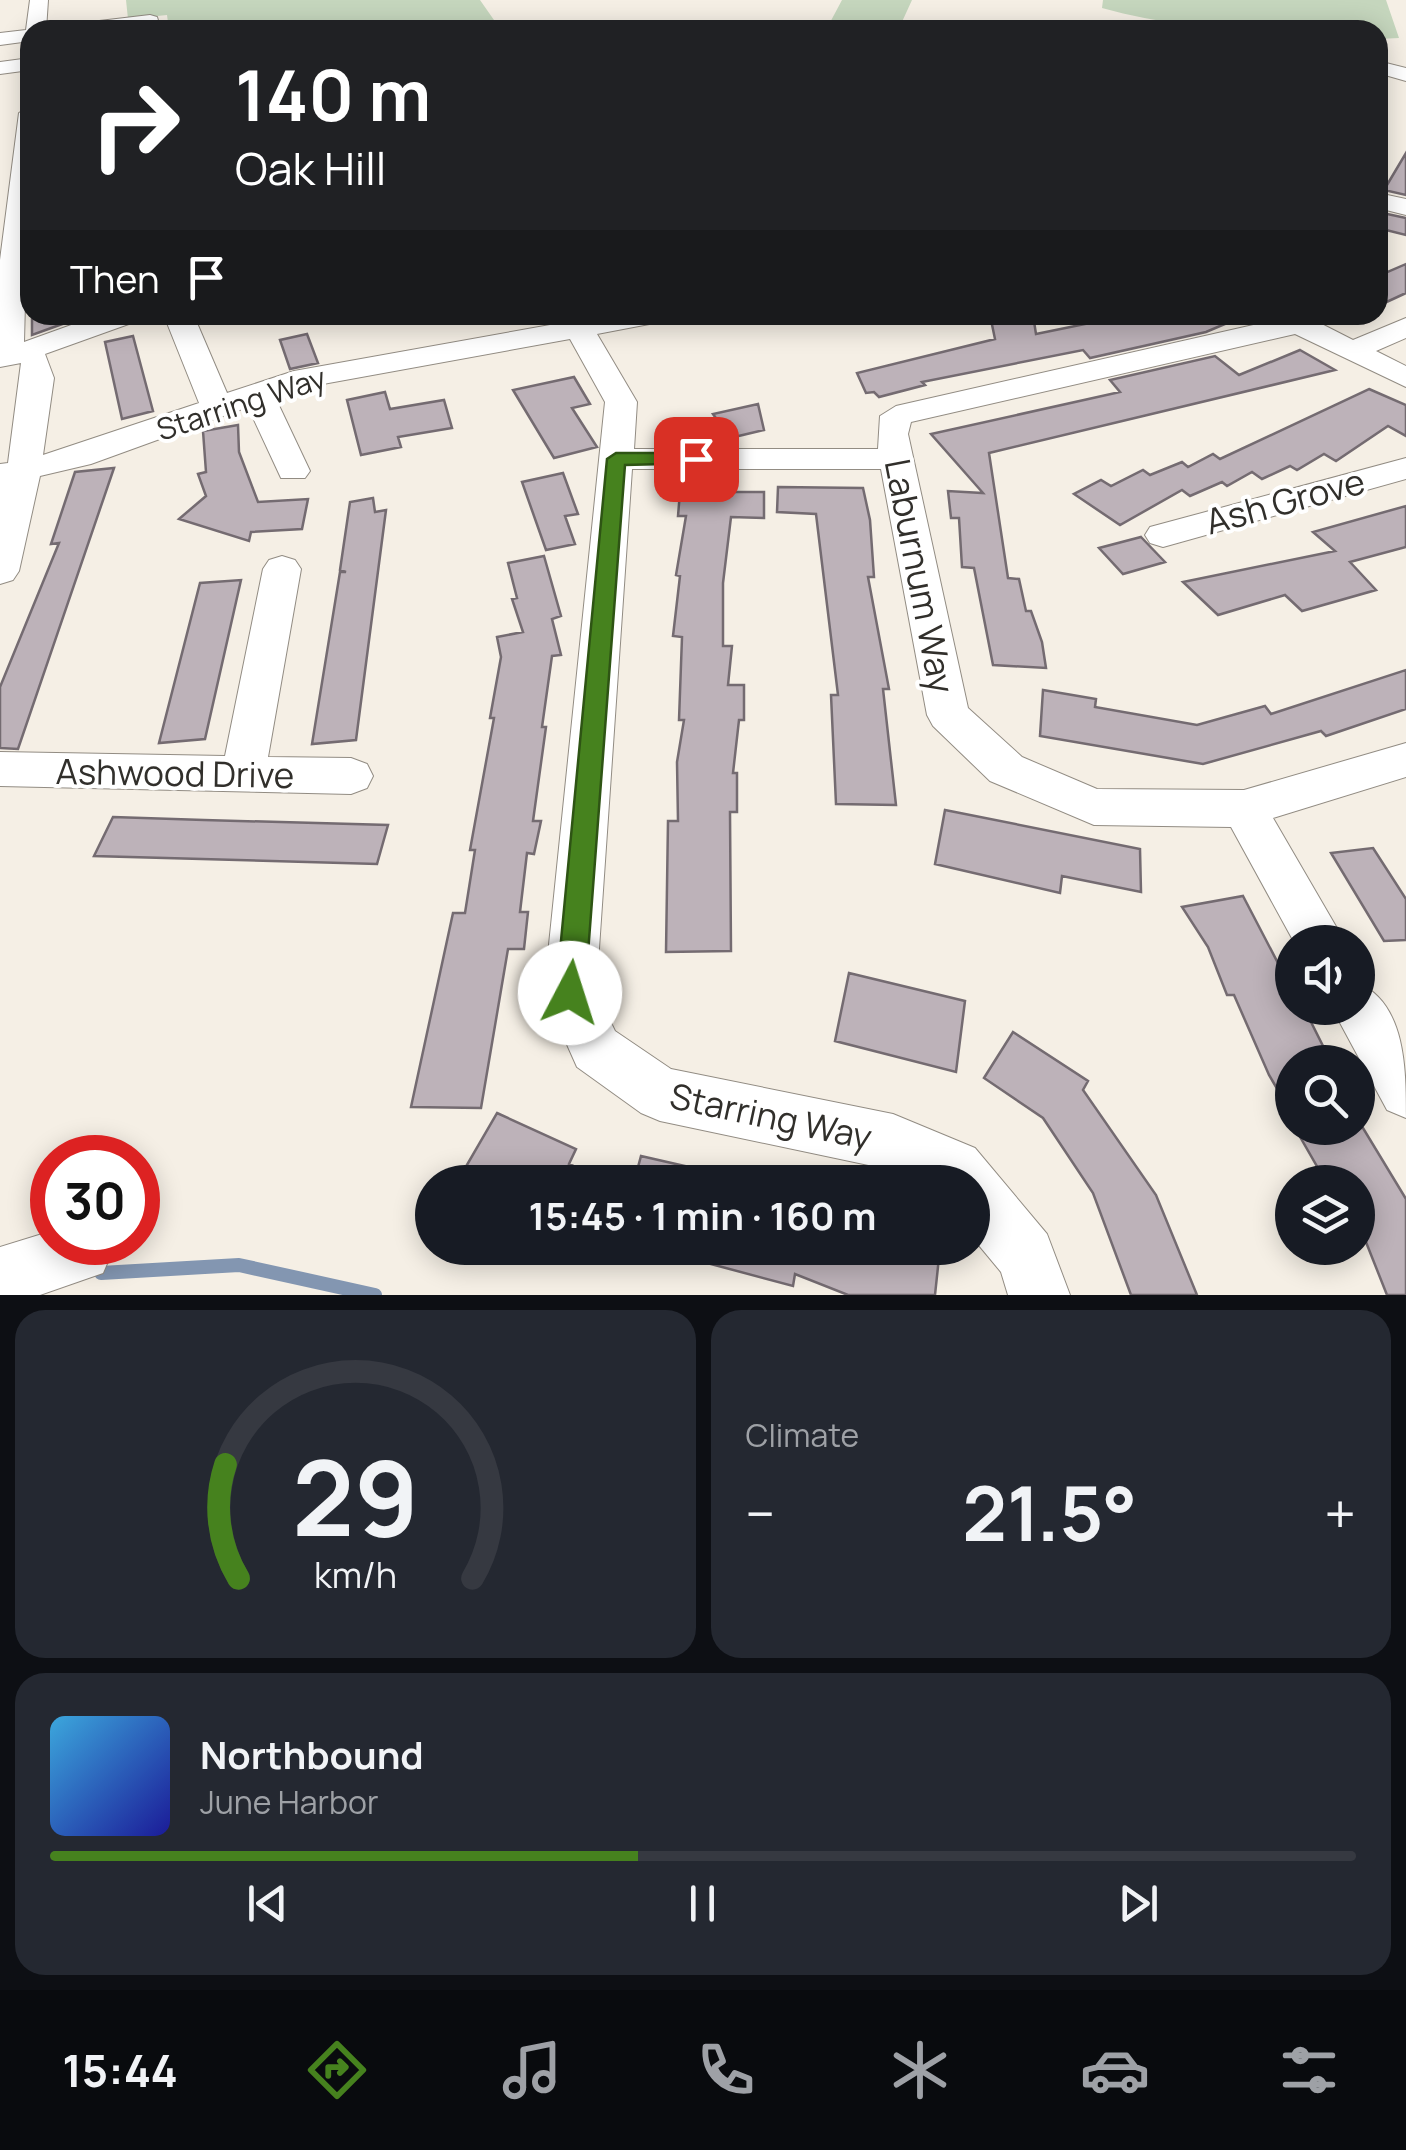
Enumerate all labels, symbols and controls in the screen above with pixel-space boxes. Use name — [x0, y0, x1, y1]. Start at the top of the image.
text: 140 m — [235, 46, 431, 142]
icon: right — [70, 60, 200, 190]
text: Oak Hill — [235, 137, 386, 199]
icon: arrive — [179, 250, 234, 305]
text: Then — [70, 252, 159, 304]
street label: Starring Way — [151, 356, 331, 450]
pin — [654, 417, 739, 502]
icon: arrive — [669, 432, 724, 487]
street label: Laburnum Way — [874, 455, 966, 697]
street label: Ash Grove — [1200, 457, 1370, 545]
street label: Ashwood Drive — [55, 747, 295, 799]
map controls — [1275, 925, 1375, 1265]
button: sound — [1275, 925, 1375, 1025]
position arrow — [518, 941, 622, 1045]
button: search — [1275, 1045, 1375, 1145]
street label: Starring Way — [666, 1071, 876, 1161]
speed limit sign: 30 — [30, 1135, 160, 1265]
button: layers — [1275, 1165, 1375, 1265]
text: 15:45 · 1 min · 160 m — [529, 1189, 876, 1241]
text: Climate — [746, 1413, 859, 1457]
text: 29 — [292, 1425, 419, 1567]
text: 21.5° — [962, 1461, 1137, 1564]
text: − — [746, 1475, 775, 1551]
text: + — [1324, 1475, 1356, 1551]
text: km/h — [314, 1550, 397, 1599]
text: Northbound — [200, 1728, 424, 1780]
text: June Harbor — [200, 1780, 378, 1824]
icon: previous — [240, 1876, 295, 1931]
icon: pause — [675, 1876, 730, 1931]
icon: next — [1111, 1876, 1166, 1931]
icon: directions — [302, 2035, 372, 2105]
icon: music — [497, 2035, 567, 2105]
icon: phone — [691, 2035, 761, 2105]
icon: climate — [885, 2035, 955, 2105]
icon: car — [1080, 2035, 1150, 2105]
icon: filters — [1274, 2035, 1344, 2105]
text: 15:44 — [62, 2039, 178, 2101]

